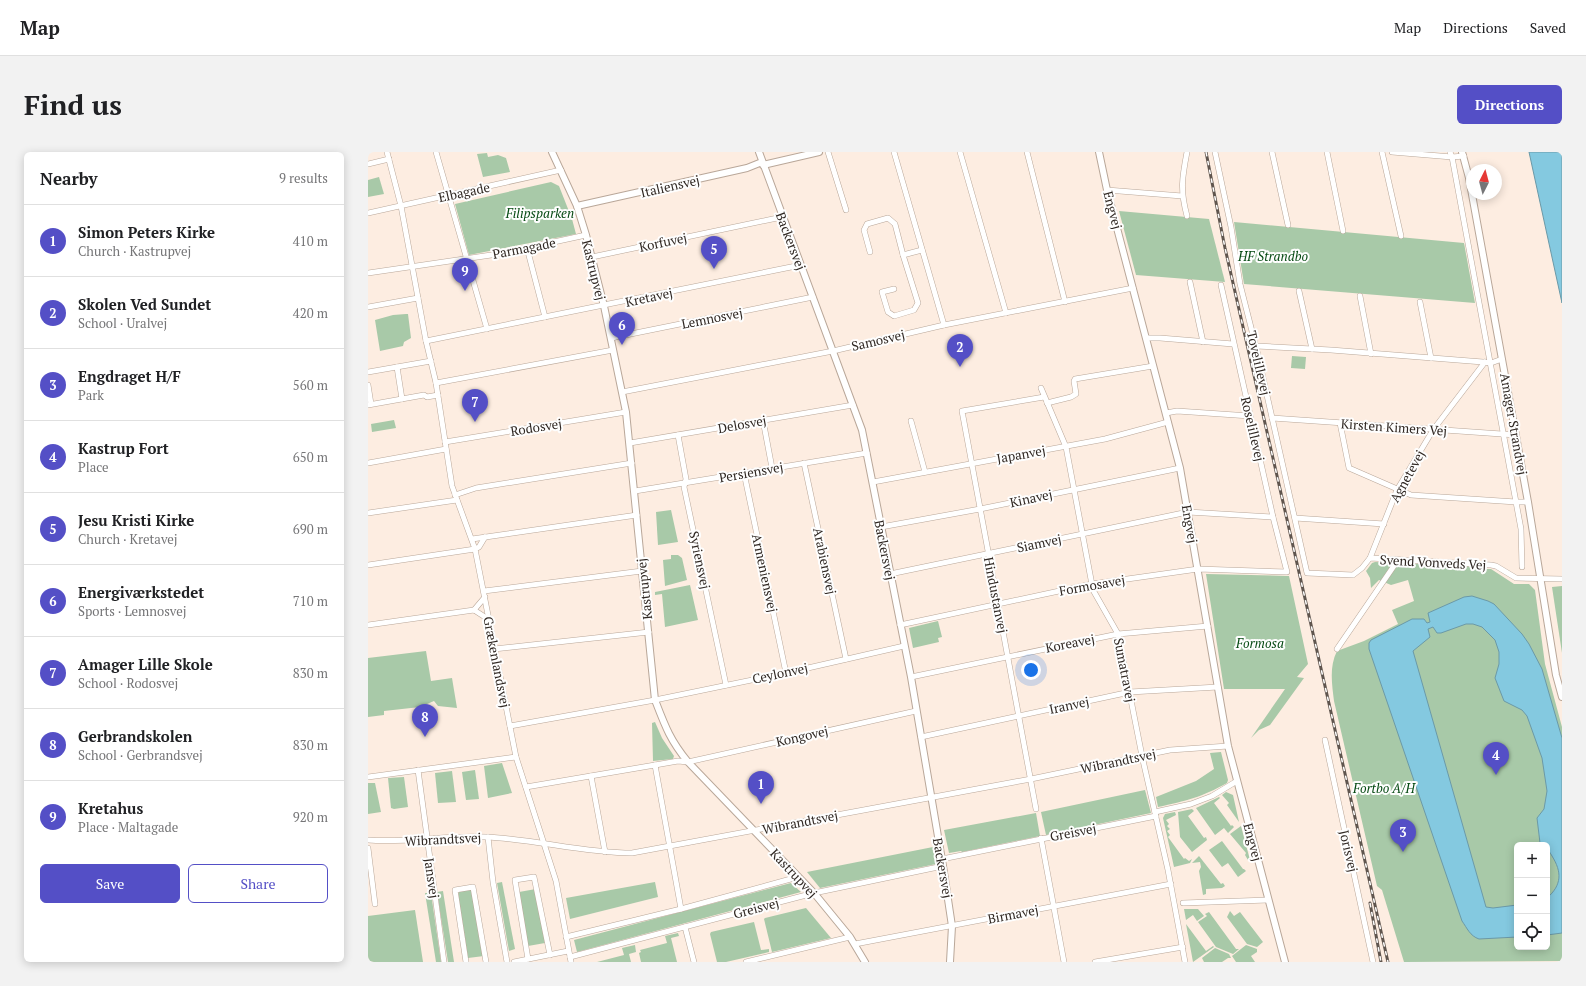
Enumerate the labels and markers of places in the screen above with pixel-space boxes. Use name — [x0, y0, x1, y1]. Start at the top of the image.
pin: 5 — [701, 236, 727, 269]
pin: 9 — [452, 258, 478, 291]
pin: 6 — [609, 312, 635, 345]
pin: 2 — [947, 334, 973, 367]
pin: 7 — [462, 389, 488, 422]
pin: 8 — [412, 704, 438, 737]
pin: 4 — [1483, 742, 1509, 775]
pin: 1 — [748, 771, 774, 804]
pin: 3 — [1390, 819, 1416, 852]

